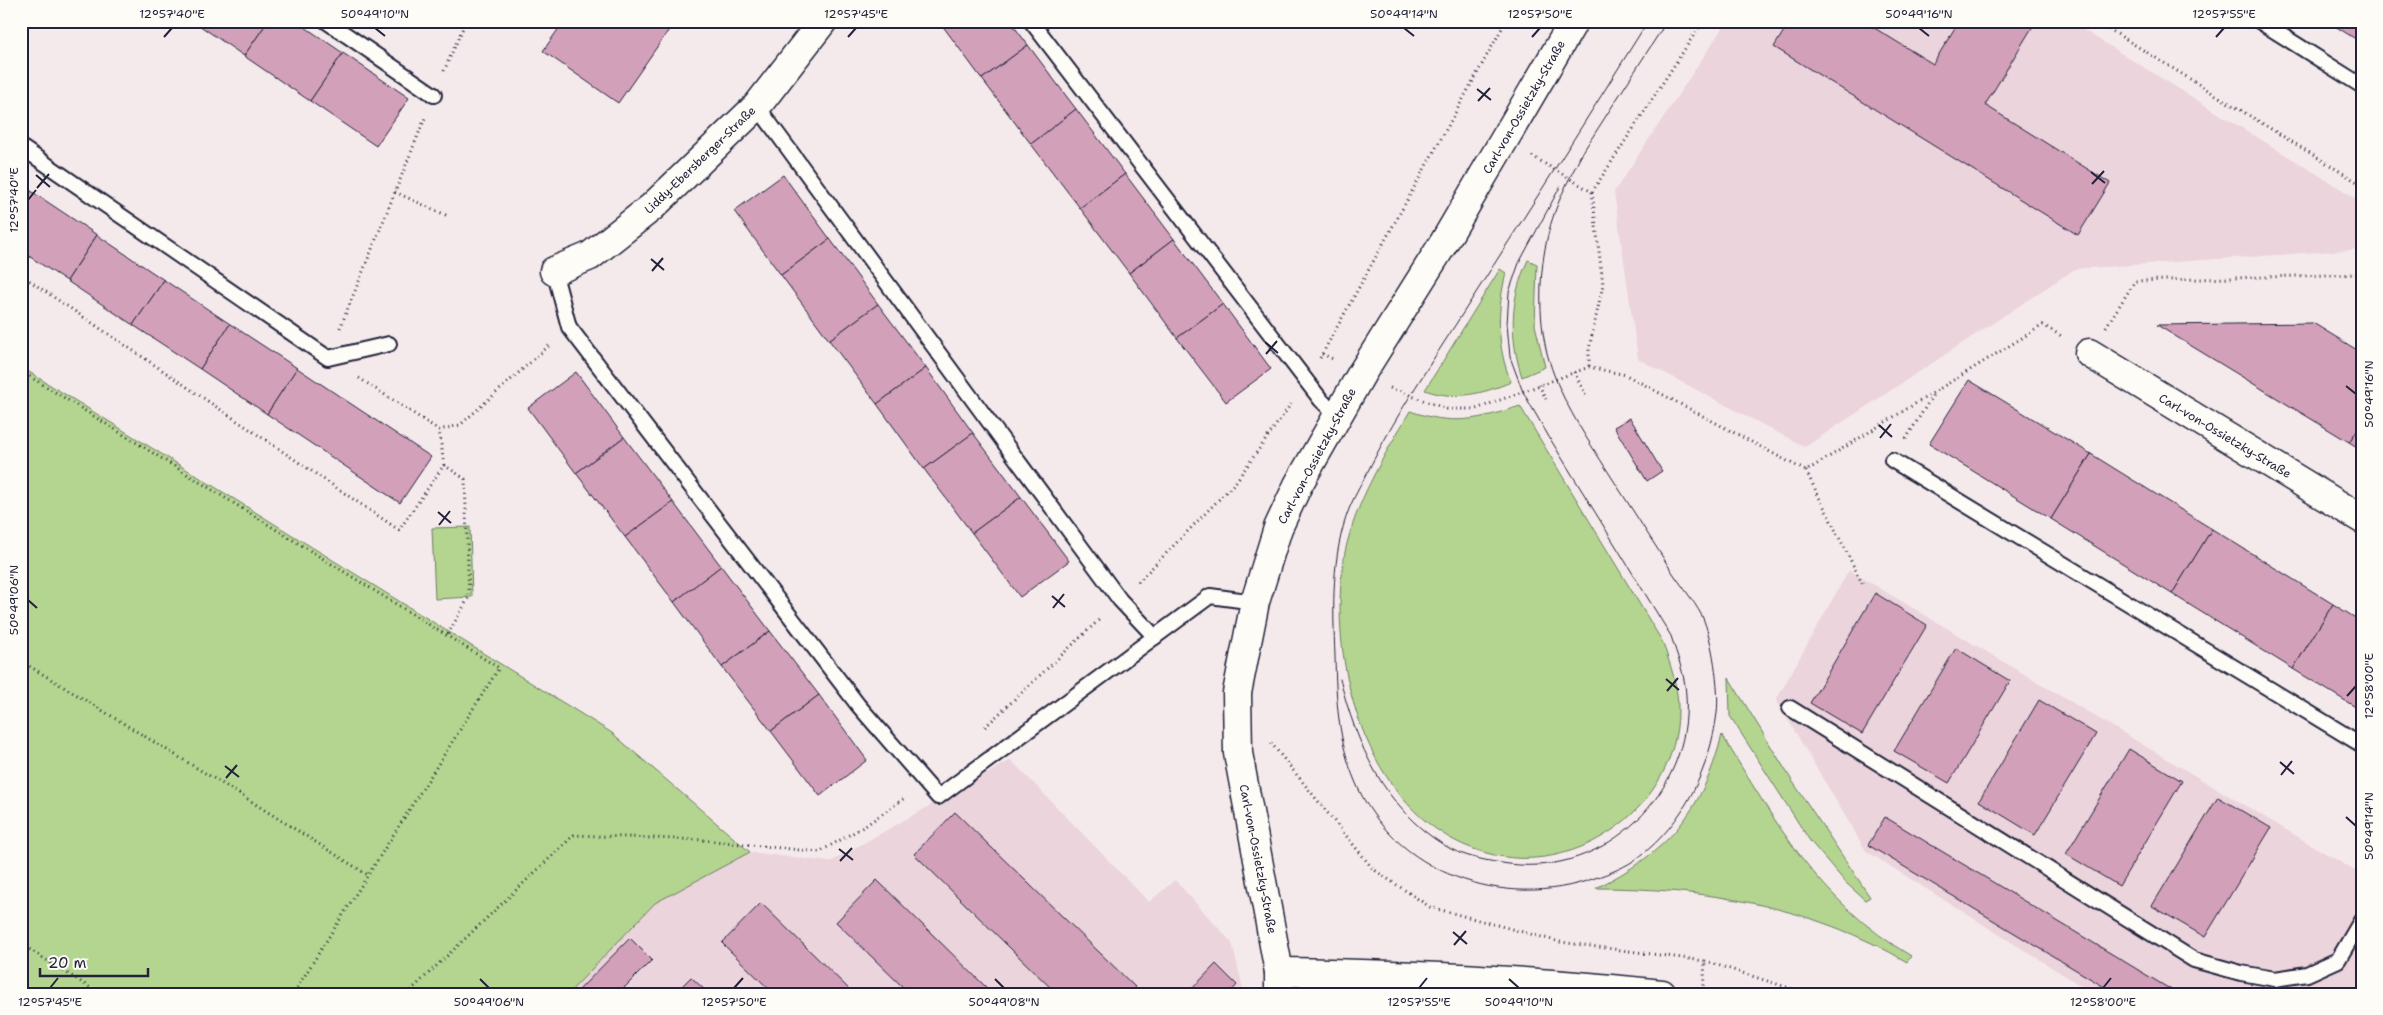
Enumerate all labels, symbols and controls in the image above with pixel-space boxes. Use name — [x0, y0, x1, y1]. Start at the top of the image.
text: 12°57'40"E — [139, 6, 205, 22]
text: 50°49'10"N — [341, 6, 409, 22]
text: 12°57'45"E — [824, 6, 888, 22]
text: 50°49'14"N — [1370, 6, 1438, 22]
text: 12°57'50"E — [1507, 6, 1573, 22]
text: 50°49'16"N — [1885, 6, 1953, 22]
text: 12°57'55"E — [2192, 6, 2256, 22]
street label: Carl-von-Ossietzky-Straße — [1479, 37, 1569, 177]
street label: Liddy-Ebersberger-Straße — [641, 102, 759, 217]
text: 12°57'40"E — [6, 167, 22, 233]
text: 50°49'16"N — [2361, 360, 2377, 428]
street label: Carl-von-Ossietzky-Straße — [1274, 385, 1360, 527]
street label: Carl-von-Ossietzky-Straße — [2156, 390, 2294, 482]
text: 50°49'06"N — [6, 565, 22, 635]
text: 12°58'00"E — [2361, 653, 2377, 719]
street label: Carl-von-Ossietzky-Straße — [1236, 783, 1280, 935]
text: 50°49'14"N — [2361, 792, 2377, 860]
scale bar — [40, 945, 148, 977]
text: 20 m — [48, 953, 87, 973]
text: 12°57'45"E — [18, 994, 82, 1010]
text: 50°49'06"N — [454, 994, 524, 1010]
text: 12°57'50"E — [701, 994, 767, 1010]
text: 50°49'08"N — [968, 994, 1040, 1010]
text: 12°57'55"E — [1387, 994, 1451, 1010]
text: 50°49'10"N — [1485, 994, 1553, 1010]
text: 12°58'00"E — [2070, 994, 2136, 1010]

